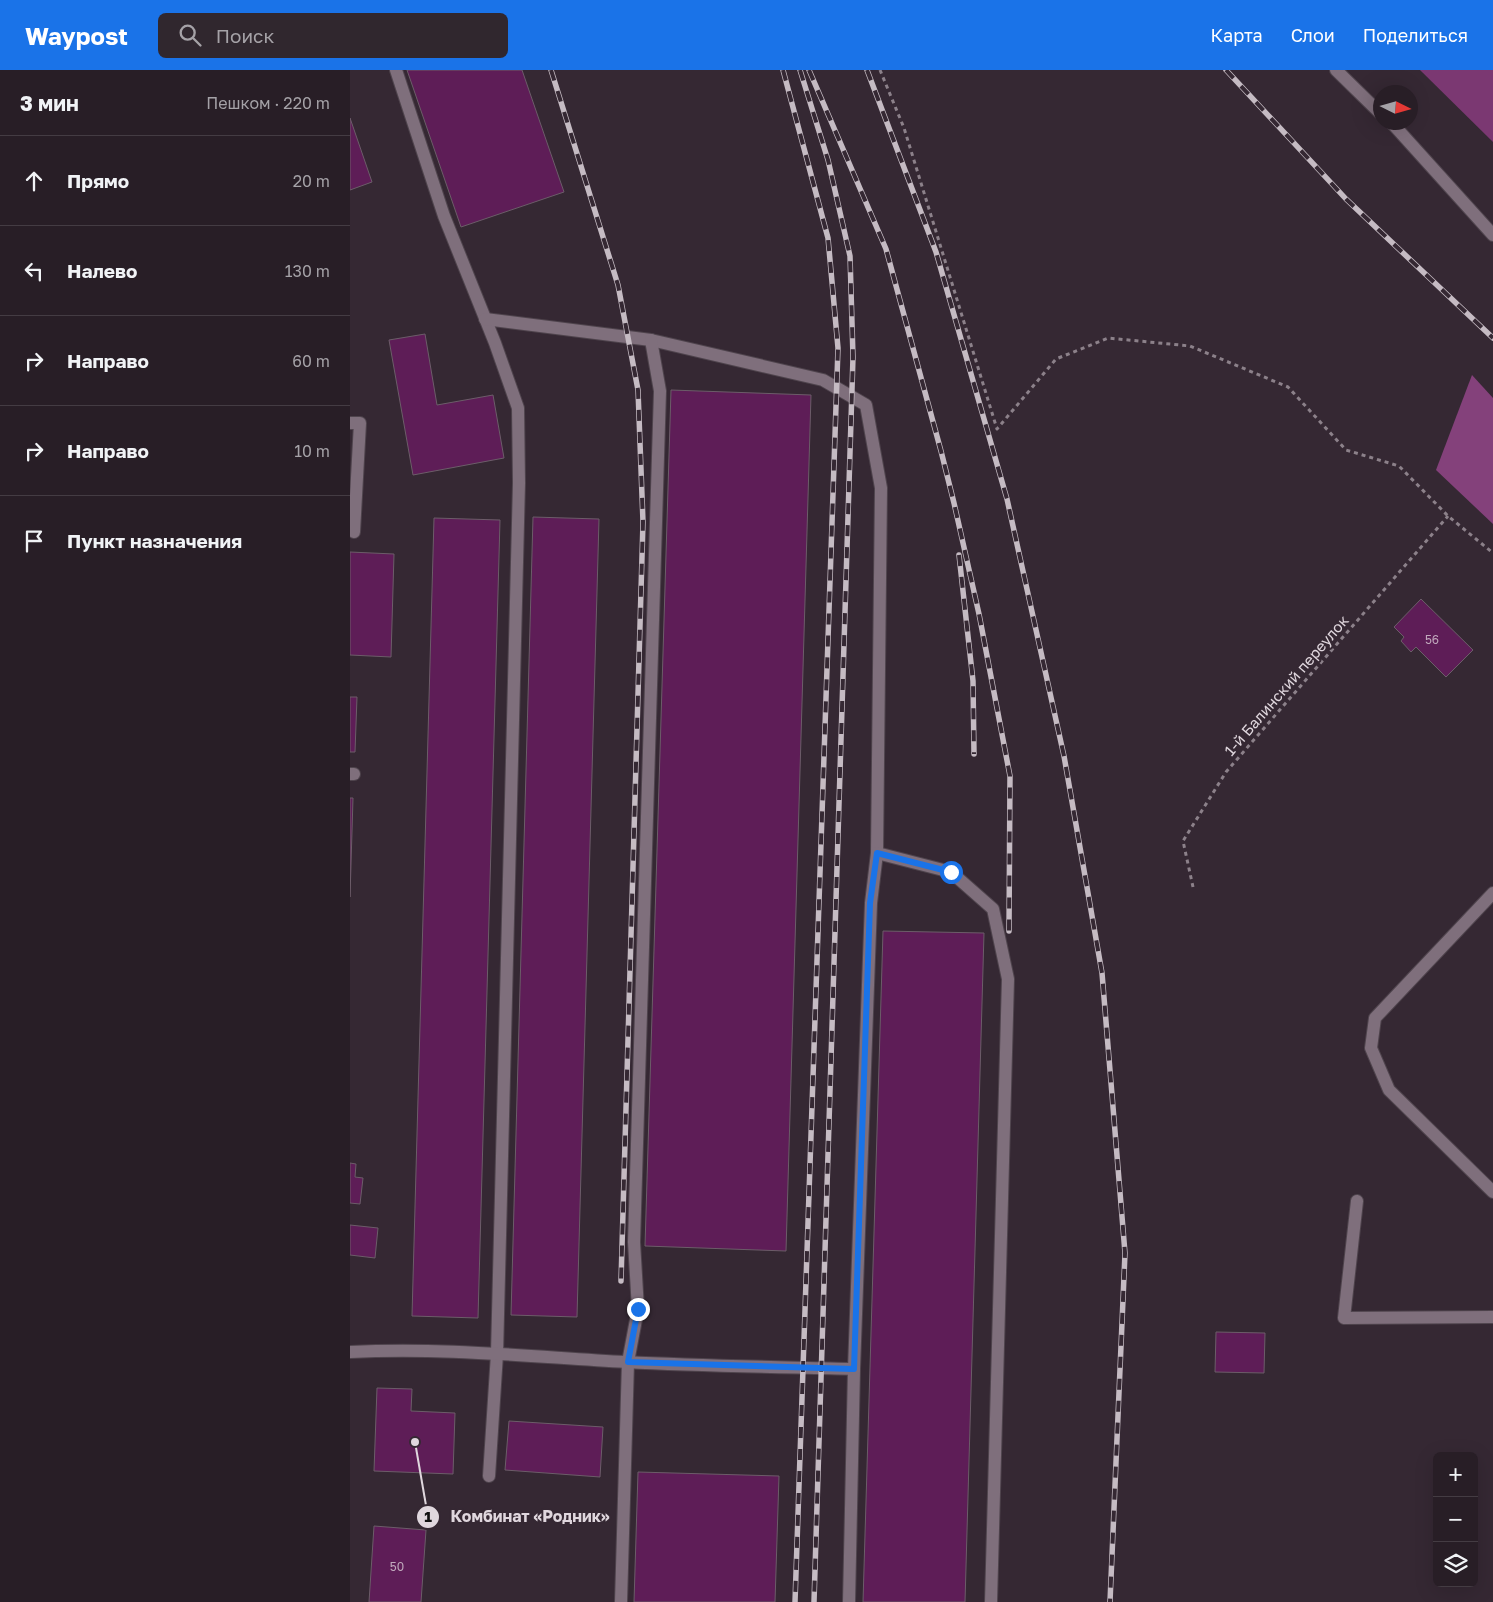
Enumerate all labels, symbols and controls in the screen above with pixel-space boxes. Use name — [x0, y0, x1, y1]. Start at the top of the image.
search box — [158, 13, 508, 58]
text: Waypost — [25, 21, 128, 50]
icon: search — [176, 21, 204, 49]
text: Поиск — [216, 24, 274, 47]
text: Карта — [1211, 24, 1263, 46]
text: Слои — [1291, 24, 1335, 46]
text: Поделиться — [1363, 24, 1468, 46]
north arrow — [1373, 85, 1418, 130]
text: 3 мин — [20, 90, 79, 116]
text: Пешком · 220 m — [206, 93, 330, 113]
icon: ahead — [20, 167, 48, 195]
text: Прямо — [67, 169, 129, 192]
text: 20 m — [293, 171, 330, 191]
icon: left — [20, 257, 48, 285]
text: Налево — [67, 259, 137, 282]
text: 130 m — [285, 261, 330, 281]
icon: right — [20, 347, 48, 375]
text: Направо — [67, 349, 149, 372]
text: 60 m — [292, 351, 330, 371]
icon: right — [20, 437, 48, 465]
text: Направо — [67, 439, 149, 462]
text: 10 m — [294, 441, 330, 461]
icon: arrive — [20, 527, 48, 555]
text: Пункт назначения — [67, 529, 242, 552]
street label: 1-й Балинский переулок — [1220, 611, 1352, 759]
house number: 56 — [1425, 632, 1439, 647]
route start — [940, 861, 963, 884]
route end — [627, 1298, 650, 1321]
map controls — [1433, 1452, 1478, 1587]
button: + — [1433, 1452, 1478, 1497]
button: − — [1433, 1497, 1478, 1542]
callout: Комбинат «Родник» — [415, 1501, 620, 1532]
text: Комбинат «Родник» — [450, 1506, 610, 1526]
text: 1 — [424, 1507, 432, 1525]
button: layers — [1433, 1542, 1478, 1587]
house number: 50 — [390, 1559, 404, 1574]

